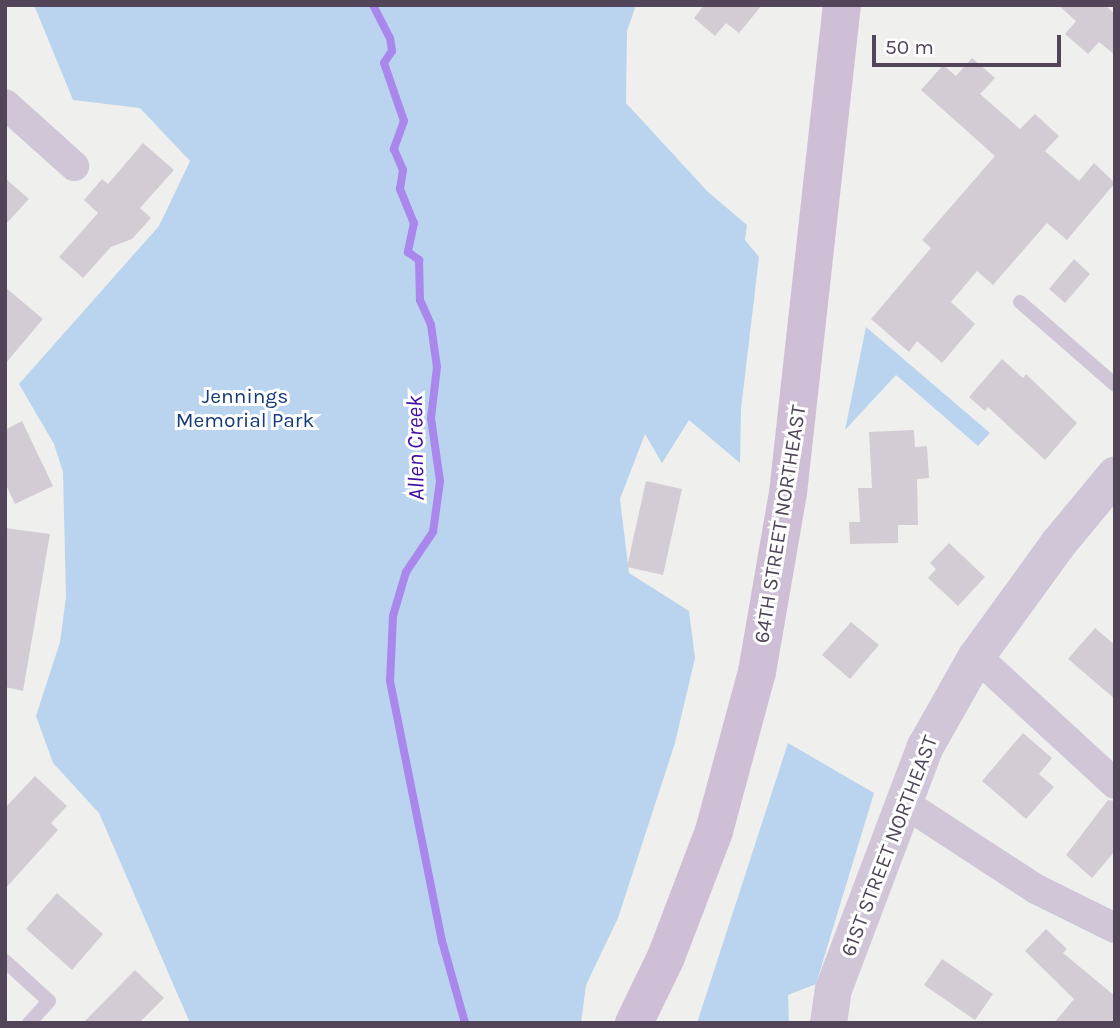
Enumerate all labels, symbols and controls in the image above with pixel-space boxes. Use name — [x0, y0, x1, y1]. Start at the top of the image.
scale bar — [875, 21, 1064, 65]
text: 50 m — [885, 35, 934, 59]
park label: Jennings Memorial Park — [176, 383, 314, 433]
water label: Allen Creek — [401, 395, 431, 501]
street label: 64TH STREET NORTHEAST — [749, 403, 811, 645]
street label: 61ST STREET NORTHEAST — [835, 732, 943, 960]

